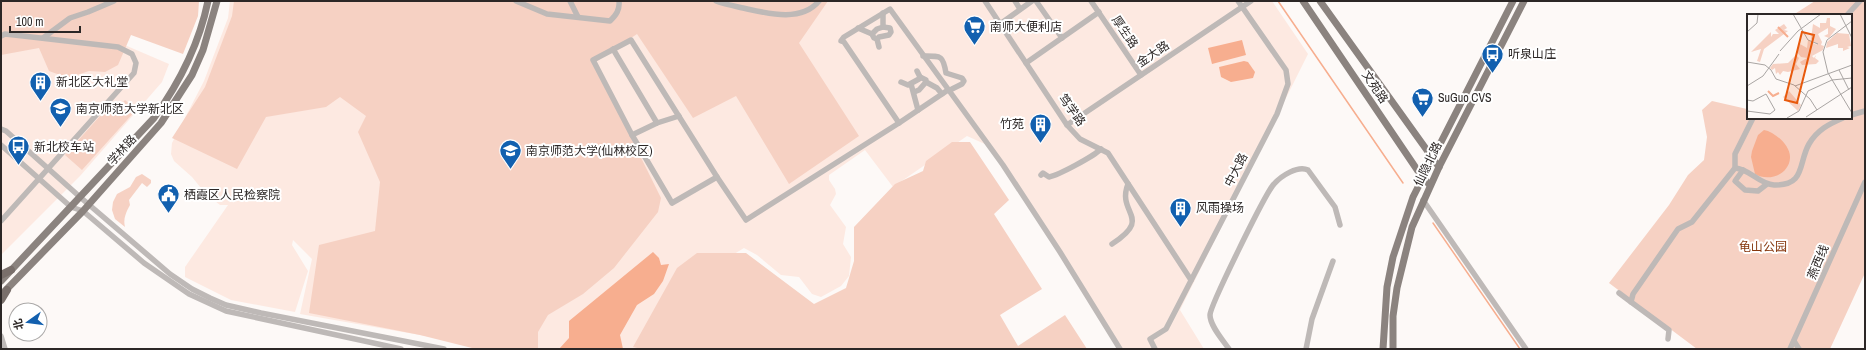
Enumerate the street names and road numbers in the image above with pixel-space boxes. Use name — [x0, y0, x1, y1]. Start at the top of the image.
street label: 厚生路 — [1108, 13, 1142, 51]
street label: 金大路 — [1134, 37, 1172, 71]
street label: 文苑路 — [1358, 68, 1392, 106]
street label: 笃学路 — [1055, 91, 1089, 129]
street label: 学林路 — [104, 131, 140, 169]
street label: 仙隐北路 — [1410, 139, 1446, 189]
street label: 中大路 — [1221, 150, 1251, 190]
street label: 燕西线 — [1804, 242, 1832, 282]

